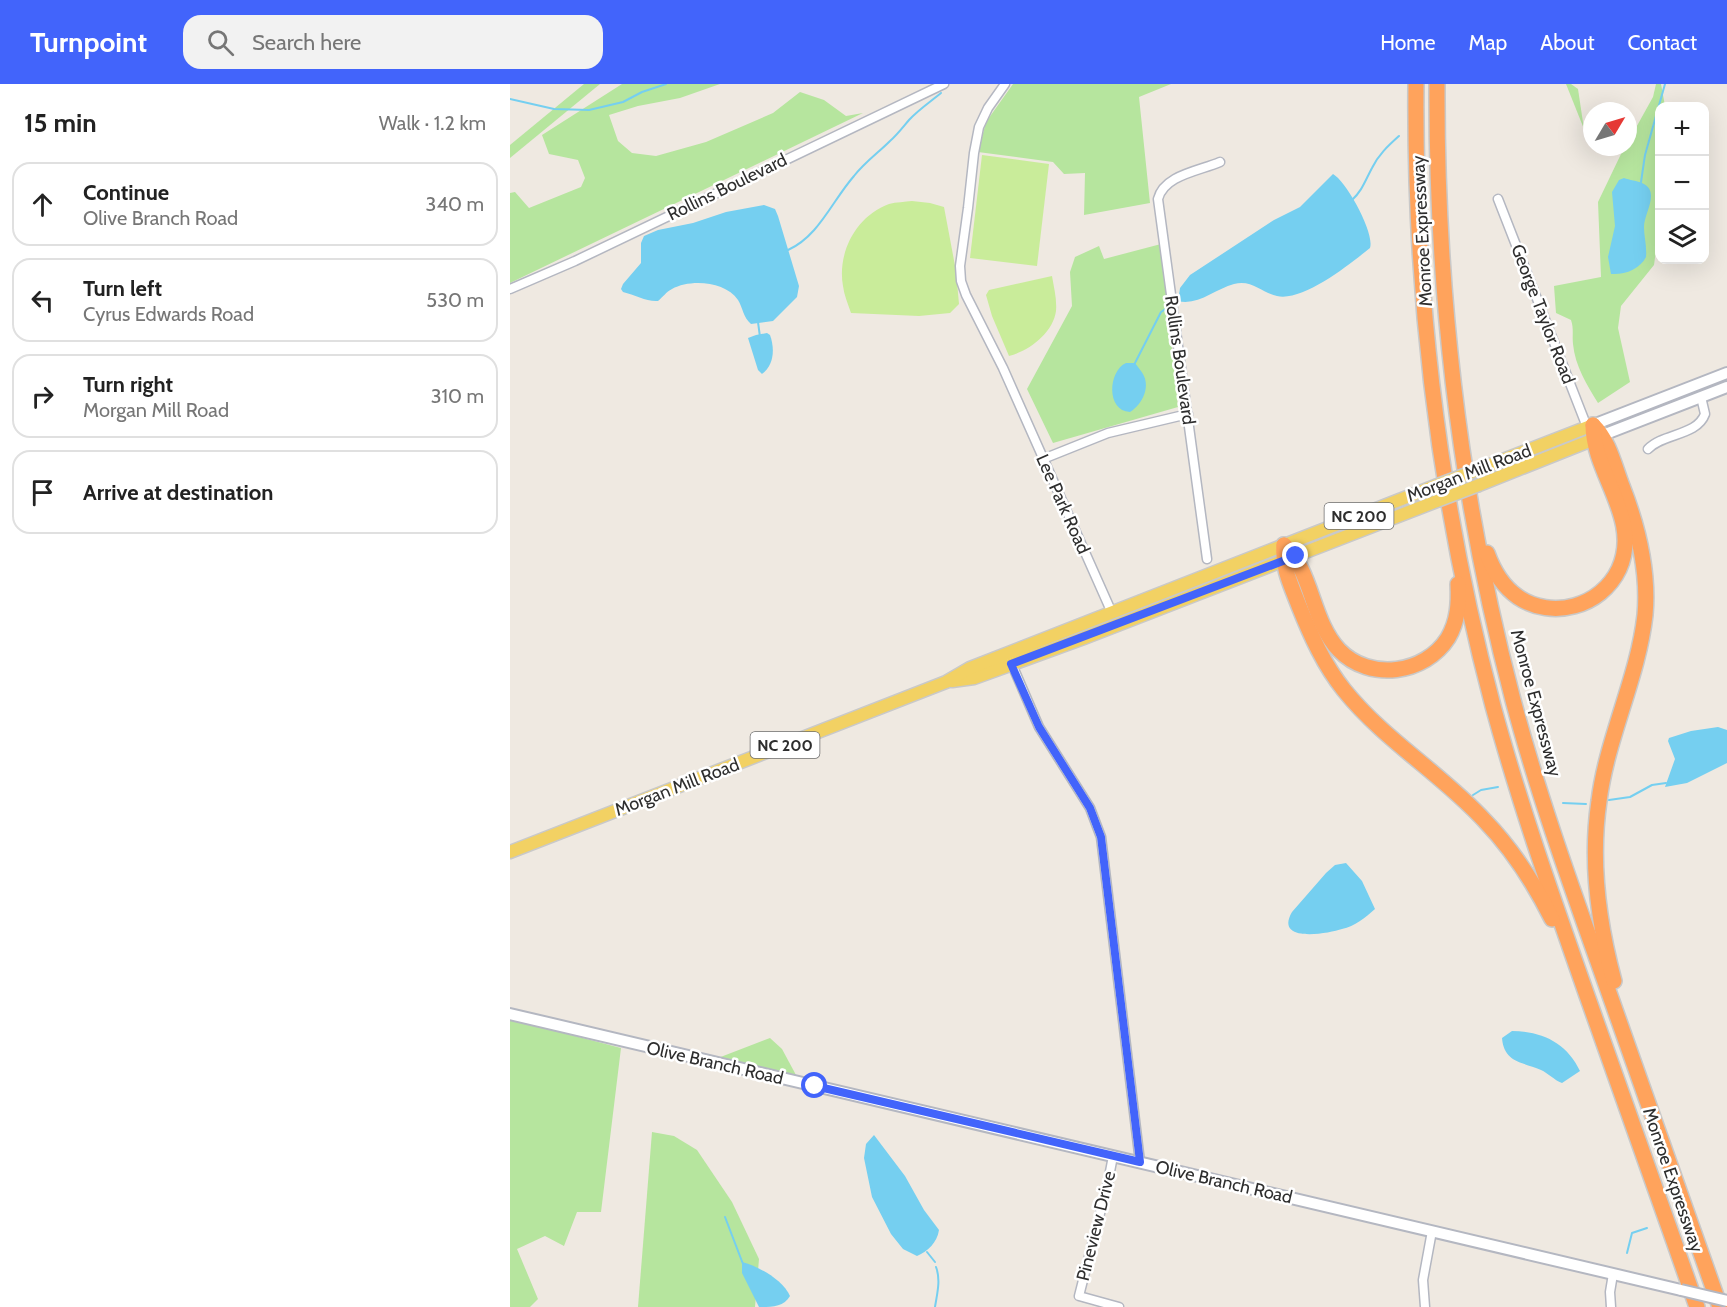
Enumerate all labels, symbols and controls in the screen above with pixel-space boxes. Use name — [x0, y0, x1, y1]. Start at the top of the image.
search box — [183, 15, 603, 69]
text: Turnpoint — [30, 25, 147, 59]
icon: search — [204, 26, 237, 59]
text: Search here — [252, 29, 361, 56]
text: Home — [1380, 30, 1436, 55]
text: Map — [1469, 30, 1507, 55]
text: About — [1540, 30, 1594, 55]
text: Contact — [1627, 30, 1697, 55]
north arrow — [1583, 102, 1637, 156]
map controls — [1655, 102, 1709, 264]
button: + — [1655, 102, 1709, 156]
text: 15 min — [24, 107, 97, 139]
text: Walk · 1.2 km — [379, 111, 486, 135]
street label: Rollins Boulevard — [664, 149, 790, 225]
street label: Monroe Expressway — [1407, 155, 1437, 307]
button: − — [1655, 156, 1709, 210]
text: Continue — [83, 179, 169, 206]
icon: ahead — [26, 188, 59, 221]
text: 340 m — [426, 192, 484, 216]
text: Olive Branch Road — [83, 206, 238, 230]
button: layers — [1655, 210, 1709, 264]
street label: George Taylor Road — [1506, 241, 1580, 387]
text: Turn left — [83, 275, 162, 302]
icon: left — [26, 284, 59, 317]
text: 530 m — [426, 288, 484, 312]
street label: Rollins Boulevard — [1160, 294, 1200, 426]
text: Cyrus Edwards Road — [83, 302, 254, 326]
text: Turn right — [83, 371, 173, 398]
icon: right — [26, 380, 59, 413]
text: 310 m — [431, 384, 484, 408]
text: Morgan Mill Road — [83, 398, 229, 422]
street label: Morgan Mill Road — [1404, 439, 1534, 507]
street label: Lee Park Road — [1031, 451, 1095, 557]
icon: arrive — [26, 476, 59, 509]
text: Arrive at destination — [83, 479, 273, 506]
road number: NC 200 — [1324, 503, 1394, 529]
route end — [1282, 542, 1308, 568]
street label: Monroe Expressway — [1506, 627, 1566, 779]
road number: NC 200 — [750, 732, 820, 758]
street label: Morgan Mill Road — [612, 753, 742, 821]
street label: Olive Branch Road — [644, 1037, 786, 1089]
route start — [801, 1072, 827, 1098]
street label: Monroe Expressway — [1638, 1105, 1708, 1255]
street label: Olive Branch Road — [1153, 1156, 1295, 1208]
street label: Pineview Drive — [1072, 1169, 1120, 1283]

